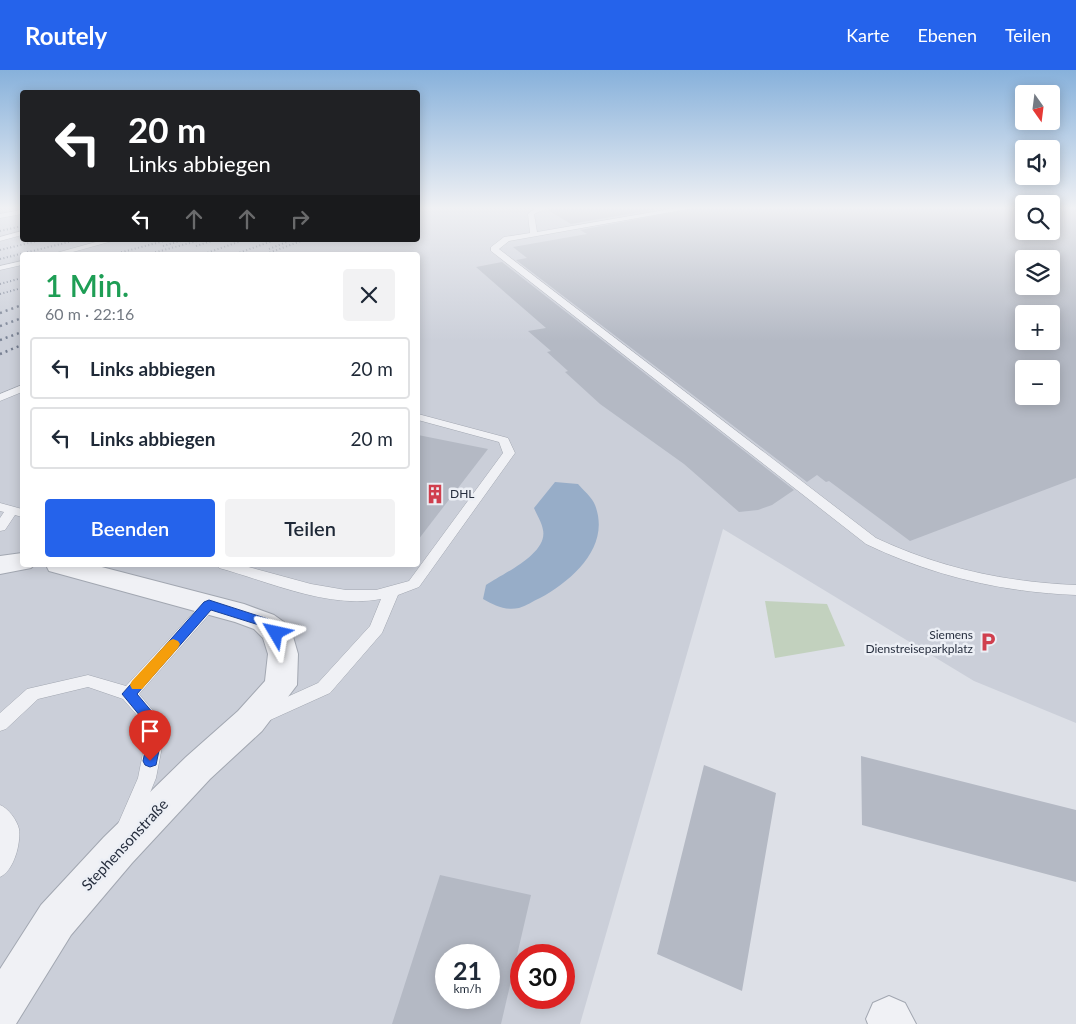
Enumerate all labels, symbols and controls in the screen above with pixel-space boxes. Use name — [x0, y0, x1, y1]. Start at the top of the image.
text: Routely — [25, 21, 107, 50]
text: Karte — [846, 24, 889, 46]
text: Ebenen — [917, 24, 977, 46]
text: Teilen — [1005, 24, 1051, 46]
north arrow — [1015, 85, 1060, 130]
map controls — [1015, 85, 1060, 405]
text: 20 m — [128, 108, 206, 150]
icon: left — [45, 110, 110, 175]
button: sound — [1015, 140, 1060, 185]
text: Links abbiegen — [128, 150, 271, 177]
button: search — [1015, 195, 1060, 240]
icon: left — [127, 205, 155, 233]
icon: ahead — [180, 205, 208, 233]
icon: ahead — [233, 205, 261, 233]
icon: right — [286, 205, 314, 233]
button: layers — [1015, 250, 1060, 295]
text: 1 Min. — [45, 267, 129, 303]
button: close — [343, 269, 395, 321]
text: 60 m · 22:16 — [45, 304, 134, 323]
button: + — [1015, 305, 1060, 350]
icon: left — [47, 354, 75, 382]
text: Links abbiegen — [90, 357, 215, 380]
text: 20 m — [350, 357, 393, 380]
button: − — [1015, 360, 1060, 405]
icon: left — [47, 424, 75, 452]
text: Links abbiegen — [90, 427, 215, 450]
text: 20 m — [350, 427, 393, 450]
building icon: DHL — [424, 483, 446, 505]
place label: DHL — [450, 486, 474, 501]
button: Beenden — [45, 499, 215, 557]
button: Teilen — [225, 499, 395, 557]
position arrow — [249, 606, 301, 658]
place label: Siemens Dienstreiseparkplatz — [865, 627, 974, 656]
parking icon: Siemens Dienstreiseparkplatz — [977, 631, 999, 653]
pin — [129, 710, 171, 761]
icon: arrive — [136, 717, 164, 745]
street label: Stephensonstraße — [77, 795, 171, 894]
speed limit sign: 30 — [510, 944, 575, 1009]
text: 21 — [453, 955, 482, 985]
text: km/h — [453, 981, 482, 996]

